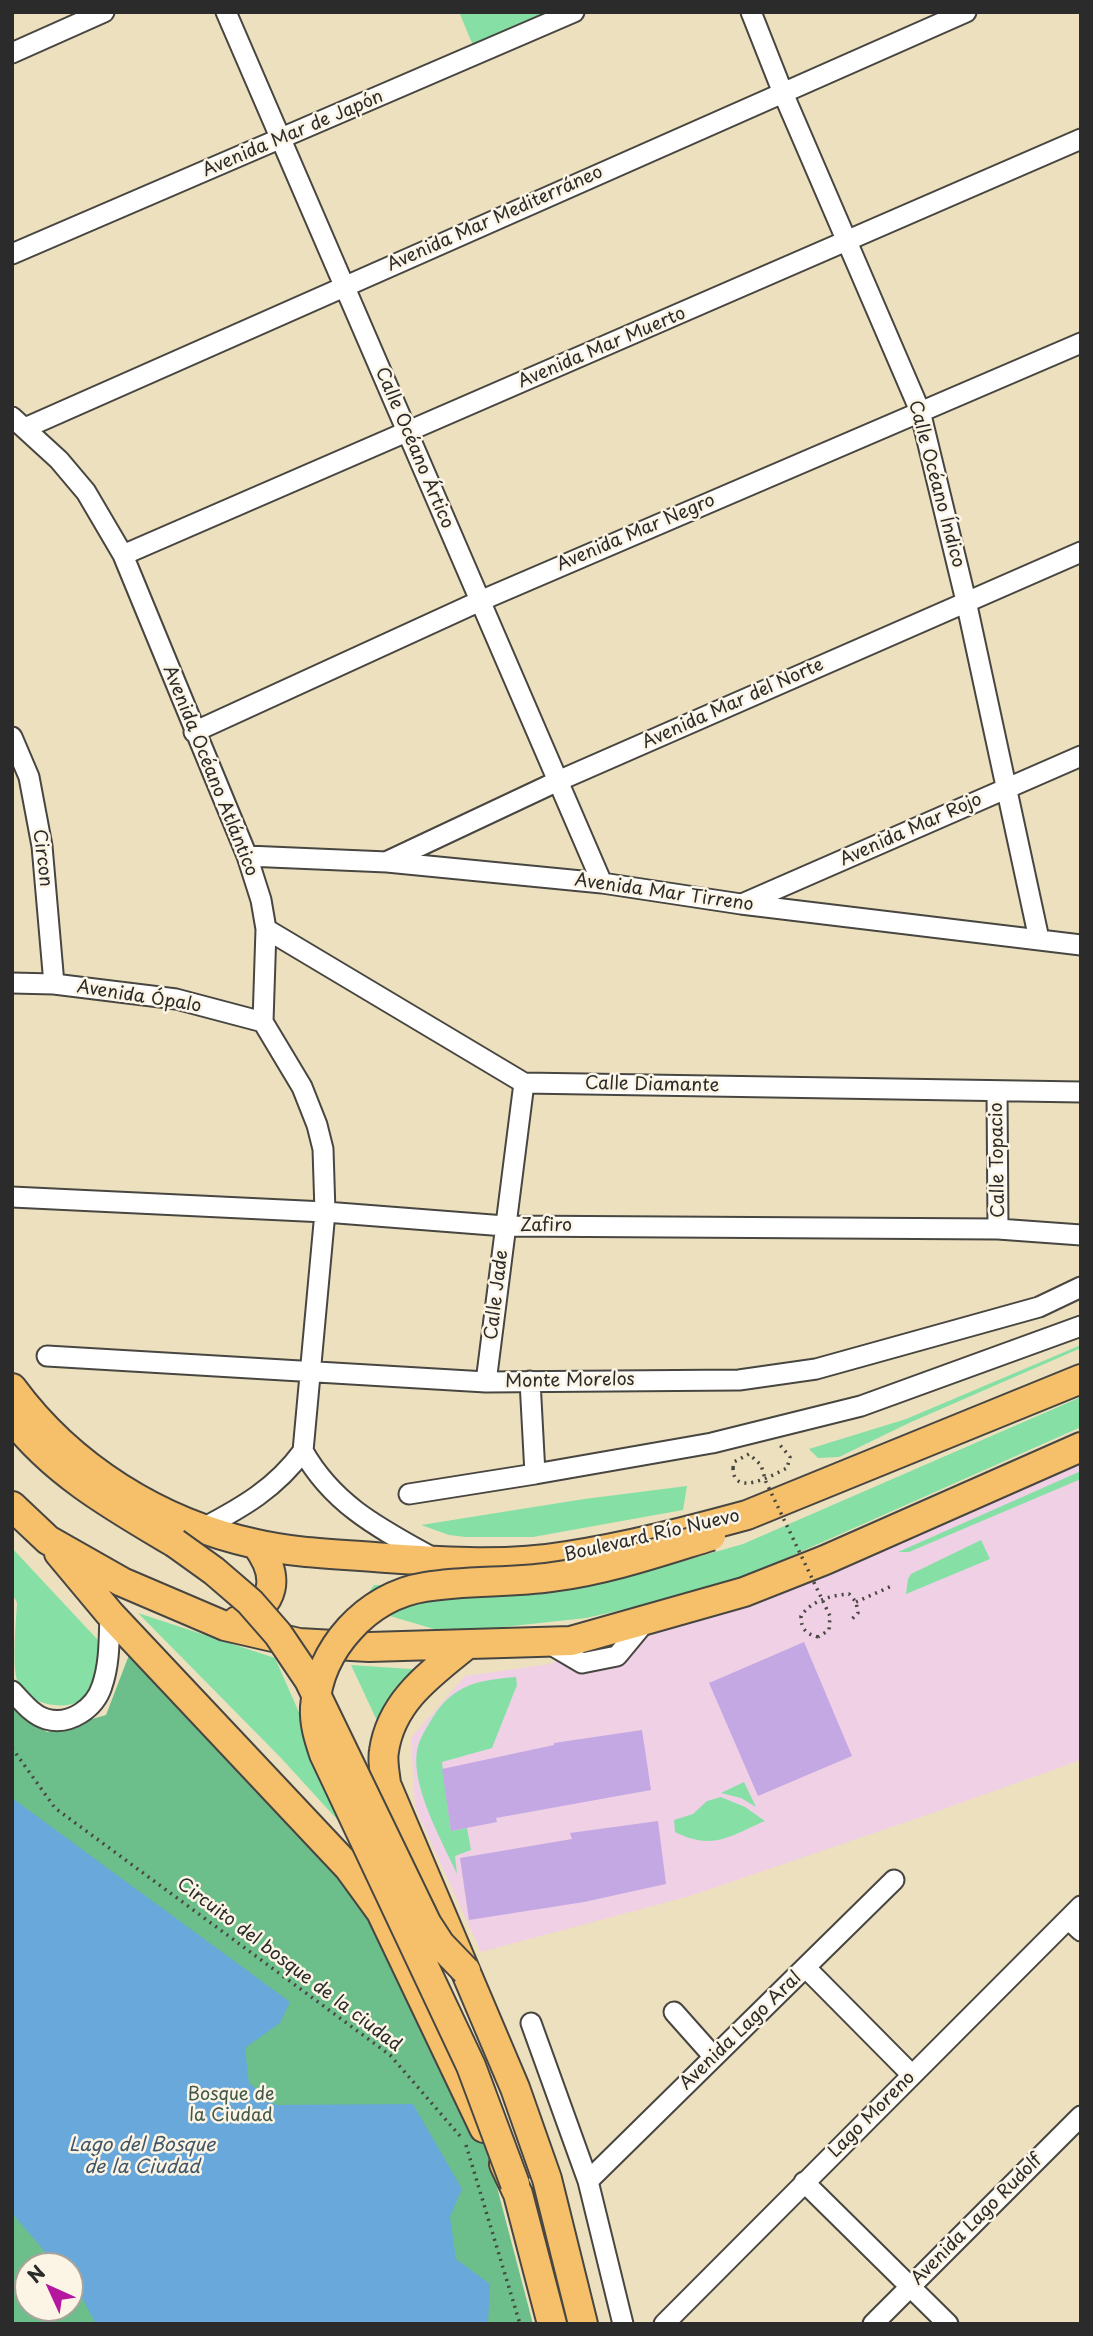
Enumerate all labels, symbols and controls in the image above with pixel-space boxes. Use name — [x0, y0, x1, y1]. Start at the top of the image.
street label: Avenida Mar de Japón — [199, 86, 387, 182]
street label: Avenida Mar Mediterráneo — [384, 162, 606, 276]
street label: Avenida Mar Muerto — [515, 303, 689, 393]
street label: Calle Océano Ártico — [370, 364, 458, 532]
street label: Calle Océano Índico — [903, 398, 969, 570]
street label: Avenida Mar Negro — [553, 490, 719, 576]
street label: Avenida Mar del Norte — [639, 654, 827, 754]
street label: Avenida Océano Atlántico — [158, 663, 262, 879]
street label: Avenida Mar Rojo — [837, 789, 985, 871]
street label: Circon — [28, 828, 56, 888]
street label: Avenida Mar Tirreno — [573, 870, 755, 916]
street label: Avenida Ópalo — [75, 976, 203, 1018]
street label: Calle Diamante — [585, 1073, 719, 1097]
street label: Calle Topacio — [986, 1102, 1010, 1218]
street label: Zafiro — [520, 1215, 572, 1237]
street label: Calle Jade — [481, 1249, 513, 1341]
street label: Monte Morelos — [505, 1369, 635, 1393]
street label: Boulevard Río Nuevo — [562, 1505, 742, 1567]
street label: Circuito del bosque de la ciudad — [173, 1873, 405, 2057]
street label: Avenida Lago Aral — [676, 1967, 806, 2095]
street label: Lago Moreno — [824, 2067, 920, 2163]
park label: Bosque de la Ciudad — [188, 2084, 274, 2126]
water label: Lago del Bosque de la Ciudad — [69, 2135, 215, 2179]
street label: Avenida Lago Rudolf — [907, 2150, 1047, 2290]
north arrow — [14, 2252, 84, 2322]
text: N — [20, 2258, 51, 2289]

